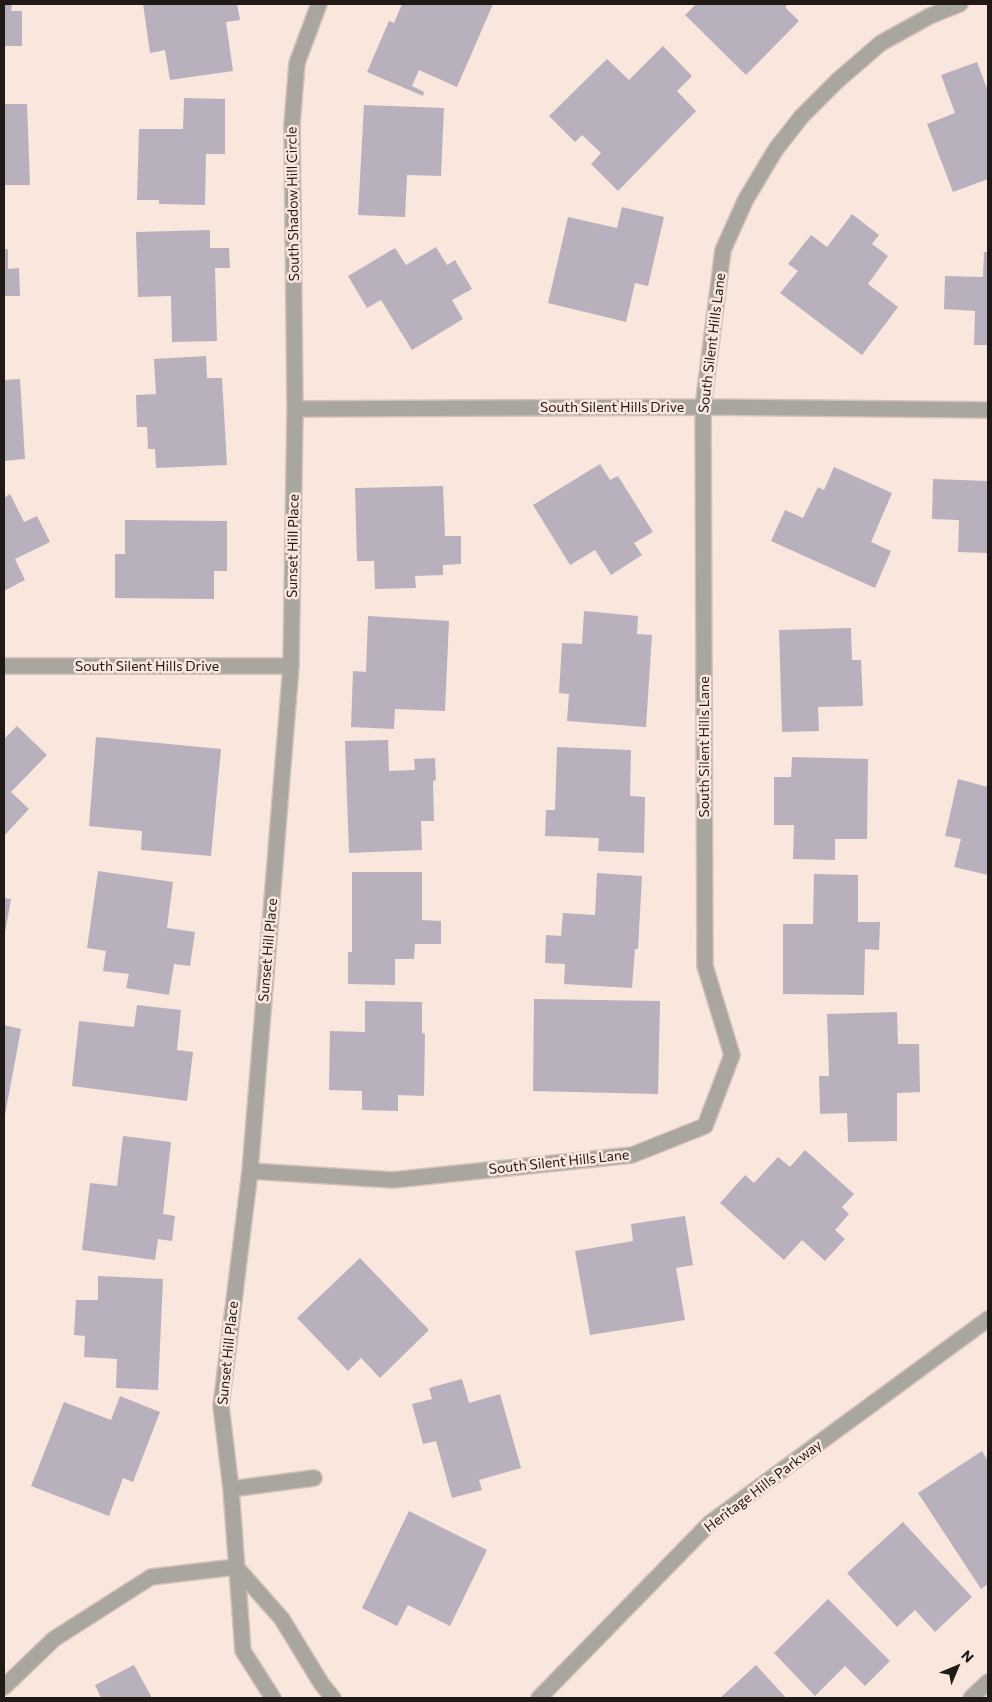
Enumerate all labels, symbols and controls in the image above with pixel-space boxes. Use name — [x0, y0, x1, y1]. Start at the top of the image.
street label: South Shadow Hill Circle — [283, 126, 303, 282]
street label: South Silent Hills Lane — [695, 272, 729, 414]
street label: South Silent Hills Drive — [540, 399, 684, 415]
street label: Sunset Hill Place — [284, 494, 302, 598]
street label: South Silent Hills Drive — [75, 658, 219, 674]
street label: South Silent Hills Lane — [696, 676, 712, 818]
street label: Sunset Hill Place — [255, 897, 281, 1003]
street label: South Silent Hills Lane — [488, 1146, 630, 1178]
street label: Sunset Hill Place — [214, 1300, 242, 1406]
street label: Heritage Hills Parkway — [701, 1436, 825, 1536]
north arrow — [932, 1642, 982, 1692]
text: N — [958, 1646, 978, 1666]

